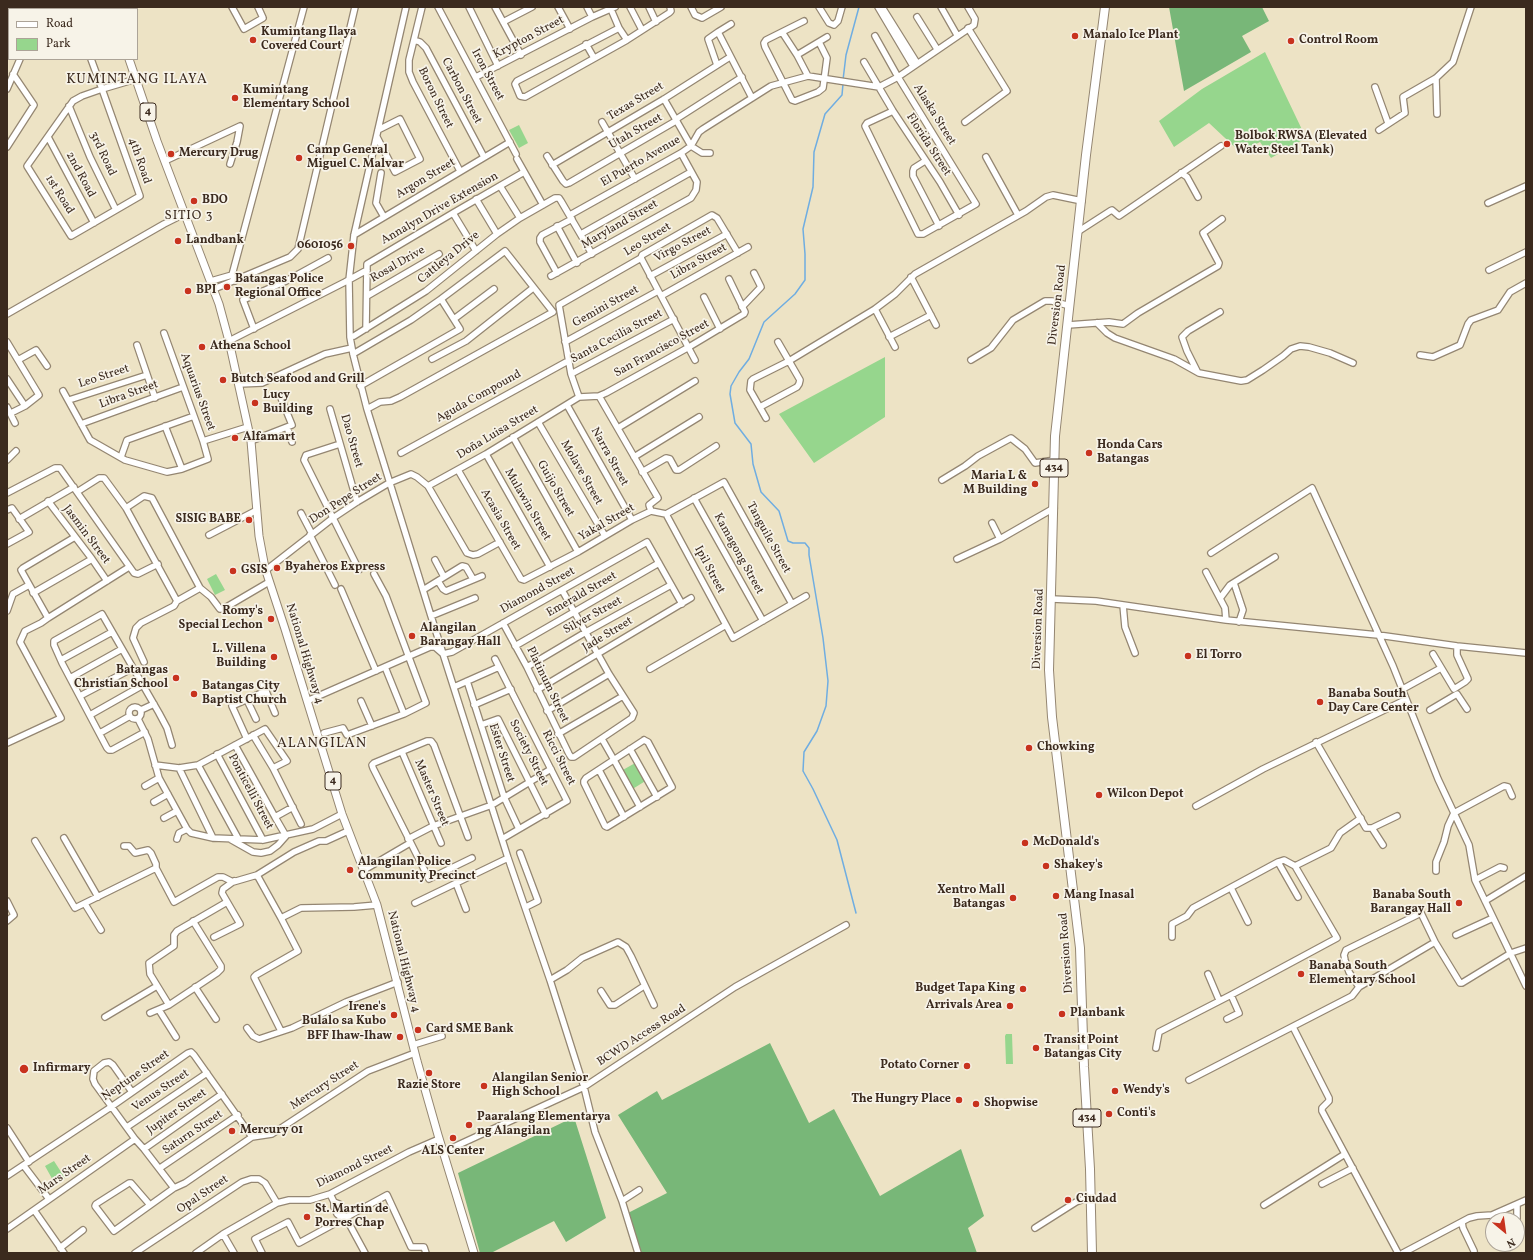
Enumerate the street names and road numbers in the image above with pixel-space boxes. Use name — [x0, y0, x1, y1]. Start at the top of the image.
street label: Krypton Street — [491, 13, 567, 63]
street label: Iron Street — [467, 47, 507, 103]
street label: Carbon Street — [438, 55, 484, 127]
street label: Boron Street — [414, 65, 456, 131]
street label: Texas Street — [605, 80, 667, 124]
street label: Alaska Street — [909, 82, 959, 148]
road number: 4 — [140, 103, 156, 121]
street label: Utah Street — [607, 111, 665, 153]
street label: Florida Street — [902, 111, 954, 179]
street label: 3rd Road — [85, 129, 119, 179]
street label: El Puerto Avenue — [599, 133, 683, 191]
street label: 4th Road — [124, 136, 154, 186]
street label: 2nd Road — [62, 150, 98, 200]
street label: Argon Street — [394, 156, 458, 202]
street label: Annalyn Drive Extension — [379, 170, 501, 248]
street label: 1st Road — [41, 173, 77, 217]
street label: Maryland Street — [579, 197, 661, 253]
street label: Leo Street — [622, 220, 674, 260]
street label: Virgo Street — [652, 224, 714, 266]
street label: Cattleya Drive — [415, 229, 483, 287]
street label: Libra Street — [669, 241, 729, 283]
street label: Rosal Drive — [368, 244, 428, 286]
street label: Diversion Road — [1046, 264, 1070, 346]
street label: Gemini Street — [570, 283, 642, 331]
street label: Santa Cecilia Street — [569, 307, 665, 367]
street label: San Francisco Street — [612, 317, 712, 381]
street label: Aquarius Street — [176, 351, 218, 433]
street label: Leo Street — [77, 362, 131, 392]
street label: Aguda Compound — [434, 368, 524, 426]
street label: Libra Street — [98, 378, 160, 412]
street label: Doña Luisa Street — [455, 403, 541, 463]
street label: Dao Street — [337, 413, 365, 469]
street label: Narra Street — [587, 425, 631, 489]
street label: Molave Street — [557, 438, 605, 508]
street label: Guijo Street — [533, 458, 577, 520]
road number: 434 — [1040, 459, 1068, 477]
street label: Mulawin Street — [501, 466, 553, 544]
street label: Don Pepe Street — [307, 470, 385, 528]
street label: Acasia Street — [477, 487, 523, 553]
street label: Tanguile Street — [743, 500, 793, 576]
street label: Yakal Street — [576, 501, 638, 545]
street label: Jasmin Street — [59, 503, 113, 567]
street label: Kamagong Street — [710, 511, 766, 597]
street label: Ipil Street — [690, 544, 728, 596]
street label: Diamond Street — [498, 565, 578, 617]
street label: Emerald Street — [544, 569, 620, 621]
street label: Diversion Road — [1030, 588, 1048, 670]
street label: Silver Street — [561, 594, 625, 638]
street label: National Highway 4 — [282, 602, 326, 706]
street label: Jade Street — [580, 614, 636, 656]
street label: Platinum Street — [522, 645, 572, 725]
street label: Society Street — [505, 718, 551, 788]
street label: Ester Street — [485, 722, 517, 784]
street label: Ricci Street — [538, 728, 578, 788]
street label: Ponticelli Street — [224, 752, 276, 832]
street label: Master Street — [411, 758, 451, 828]
road number: 4 — [325, 772, 341, 790]
street label: National Highway 4 — [383, 910, 423, 1014]
street label: Diversion Road — [1057, 912, 1077, 994]
street label: BCWD Access Road — [595, 1002, 689, 1070]
street label: Neptune Street — [99, 1047, 173, 1105]
street label: Mercury Street — [288, 1058, 362, 1114]
street label: Venus Street — [130, 1067, 192, 1115]
street label: Jupiter Street — [144, 1086, 210, 1138]
street label: Saturn Street — [160, 1108, 226, 1158]
road number: 434 — [1073, 1109, 1101, 1127]
street label: Diamond Street — [314, 1142, 396, 1192]
street label: Mars Street — [36, 1152, 94, 1198]
street label: Opal Street — [174, 1173, 232, 1217]

